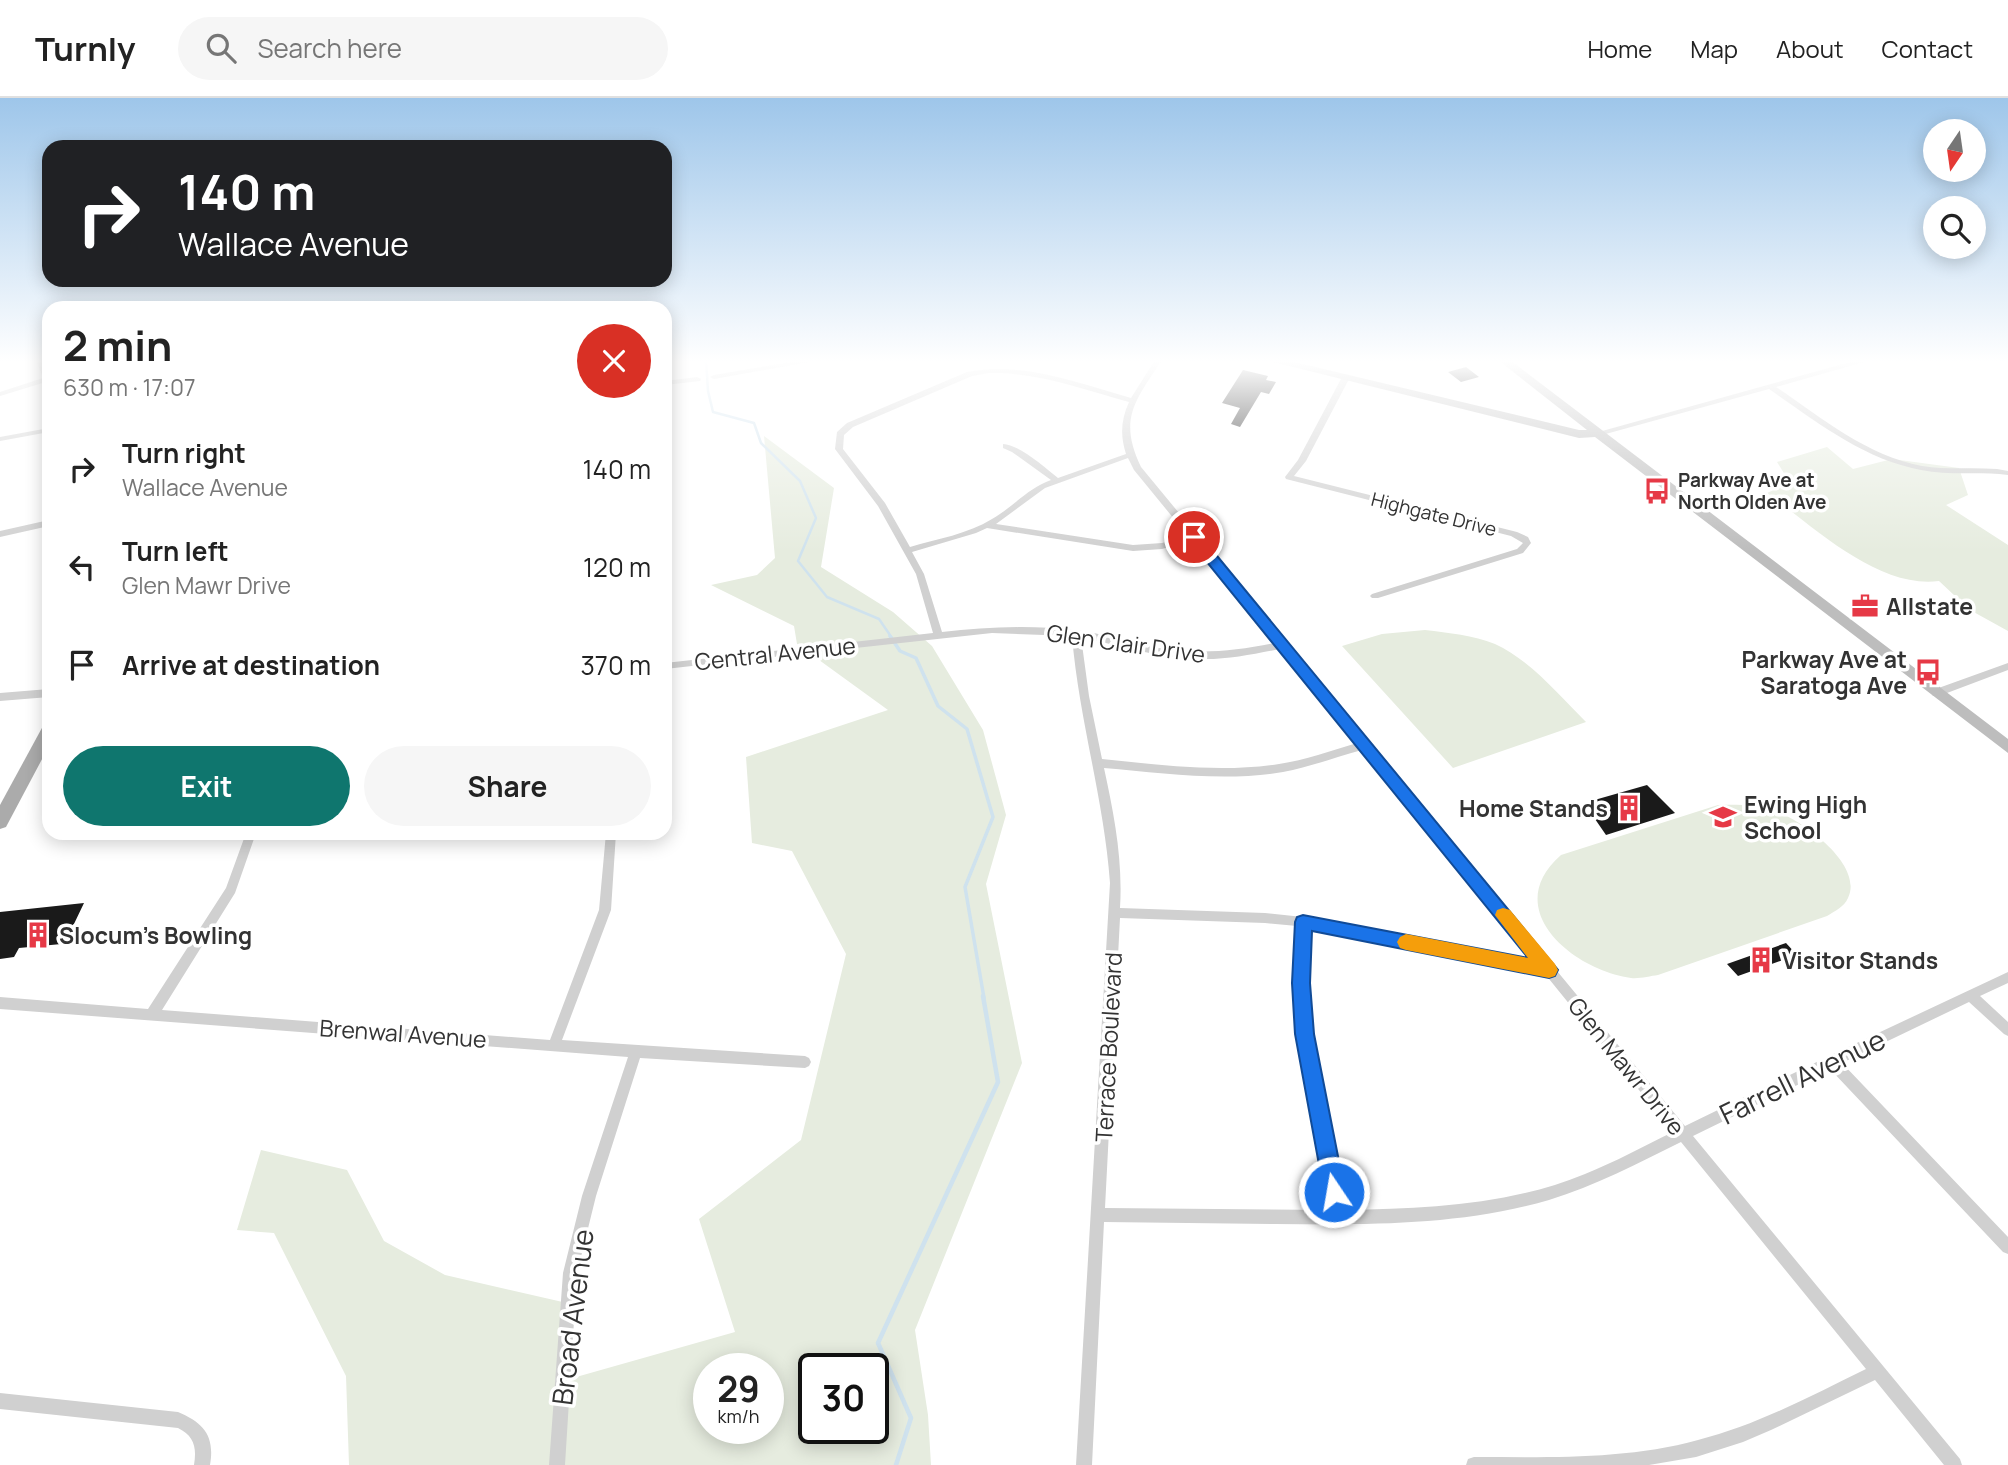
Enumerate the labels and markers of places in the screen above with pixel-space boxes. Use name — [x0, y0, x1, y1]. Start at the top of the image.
place label: Parkway Ave at North Olden Ave — [1678, 467, 1827, 515]
bus stop icon: Parkway Ave at North Olden Ave — [1642, 476, 1672, 506]
pin — [1164, 507, 1224, 567]
place label: Allstate — [1886, 590, 1973, 622]
office icon: Allstate — [1850, 591, 1880, 621]
place label: Parkway Ave at Saratoga Ave — [1742, 643, 1907, 701]
bus stop icon: Parkway Ave at Saratoga Ave — [1913, 657, 1943, 687]
place label: Ewing High School — [1744, 788, 1867, 846]
place label: Home Stands — [1459, 792, 1608, 824]
building icon: Home Stands — [1614, 793, 1644, 823]
school or university icon: Ewing High School — [1708, 802, 1738, 832]
place label: Slocum's Bowling — [59, 919, 252, 951]
building icon: Slocum's Bowling — [23, 920, 53, 950]
place label: Visitor Stands — [1782, 944, 1938, 976]
building icon: Visitor Stands — [1746, 945, 1776, 975]

